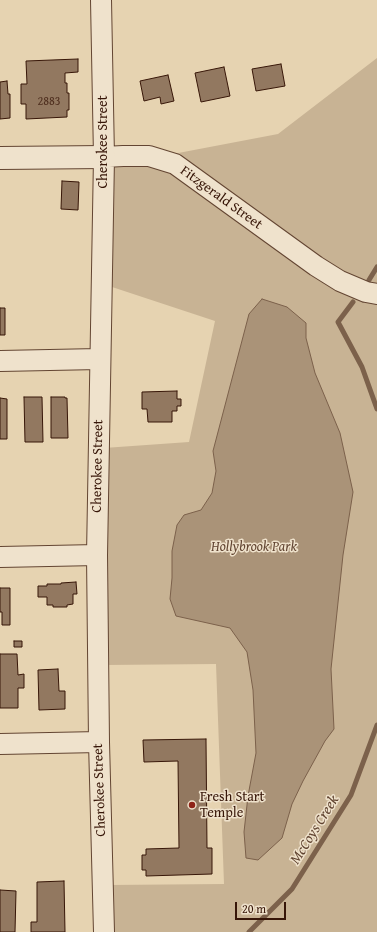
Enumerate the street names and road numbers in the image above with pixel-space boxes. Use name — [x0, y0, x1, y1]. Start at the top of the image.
street label: Cherokee Street — [95, 95, 111, 189]
street label: Fitzgerald Street — [177, 163, 265, 233]
street label: Cherokee Street — [89, 419, 107, 513]
street label: Cherokee Street — [90, 743, 110, 837]

